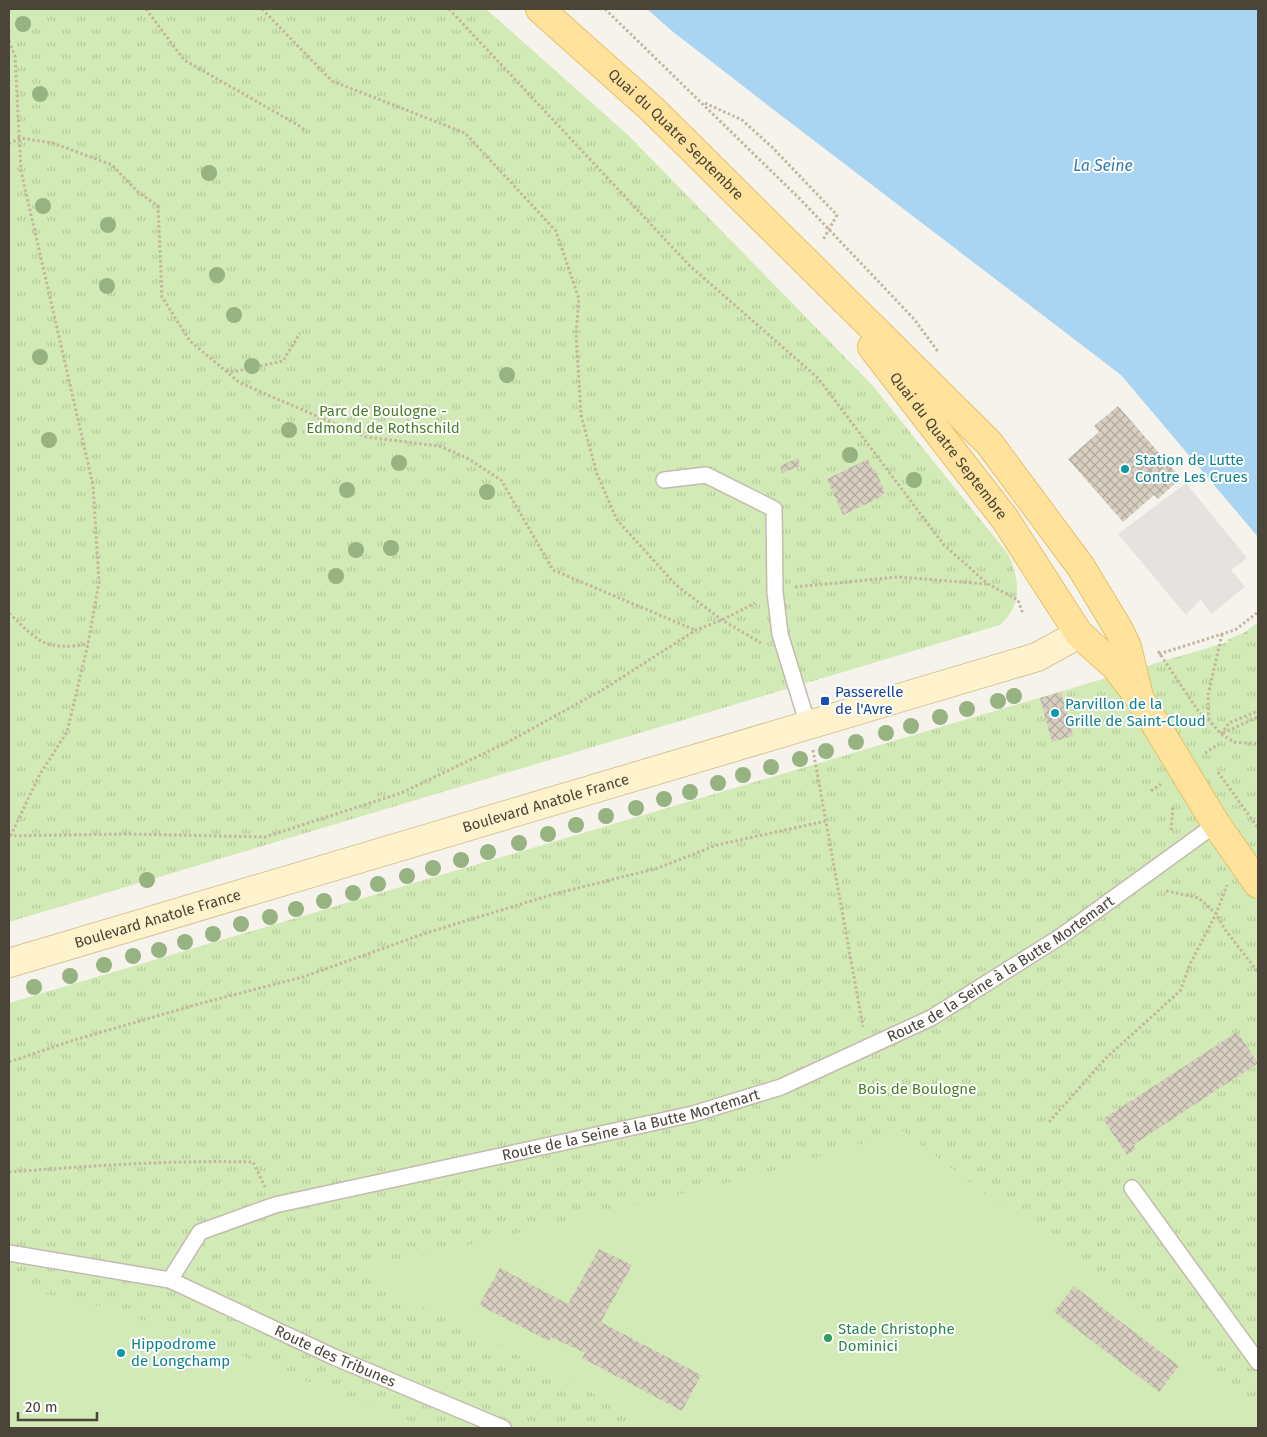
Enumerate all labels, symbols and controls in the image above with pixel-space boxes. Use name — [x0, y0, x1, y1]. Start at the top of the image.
street label: Quai du Quatre Septembre — [604, 65, 748, 204]
water label: La Seine — [1073, 156, 1133, 175]
street label: Quai du Quatre Septembre — [886, 369, 1011, 523]
park label: Parc de Boulogne - Edmond de Rothschild — [306, 402, 460, 437]
place label: Station de Lutte Contre Les Crues — [1135, 451, 1248, 486]
marker: Station de Lutte Contre Les Crues — [1119, 463, 1131, 475]
place label: Passerelle de l'Avre — [835, 683, 903, 718]
marker: Passerelle de l'Avre — [819, 695, 831, 707]
place label: Parvillon de la Grille de Saint-Cloud — [1065, 695, 1206, 730]
marker: Parvillon de la Grille de Saint-Cloud — [1049, 707, 1061, 719]
street label: Boulevard Anatole France — [460, 770, 631, 837]
street label: Boulevard Anatole France — [72, 885, 243, 952]
street label: Route de la Seine à la Butte Mortemart — [884, 892, 1118, 1046]
park label: Bois de Boulogne — [858, 1080, 976, 1098]
street label: Route de la Seine à la Butte Mortemart — [500, 1085, 762, 1164]
place label: Stade Christophe Dominici — [838, 1320, 955, 1355]
street label: Route des Tribunes — [271, 1321, 398, 1391]
marker: Stade Christophe Dominici — [822, 1332, 834, 1344]
place label: Hippodrome de Longchamp — [131, 1335, 230, 1370]
marker: Hippodrome de Longchamp — [115, 1347, 127, 1359]
scale bar — [18, 1390, 96, 1422]
text: 20 m — [25, 1398, 58, 1416]

